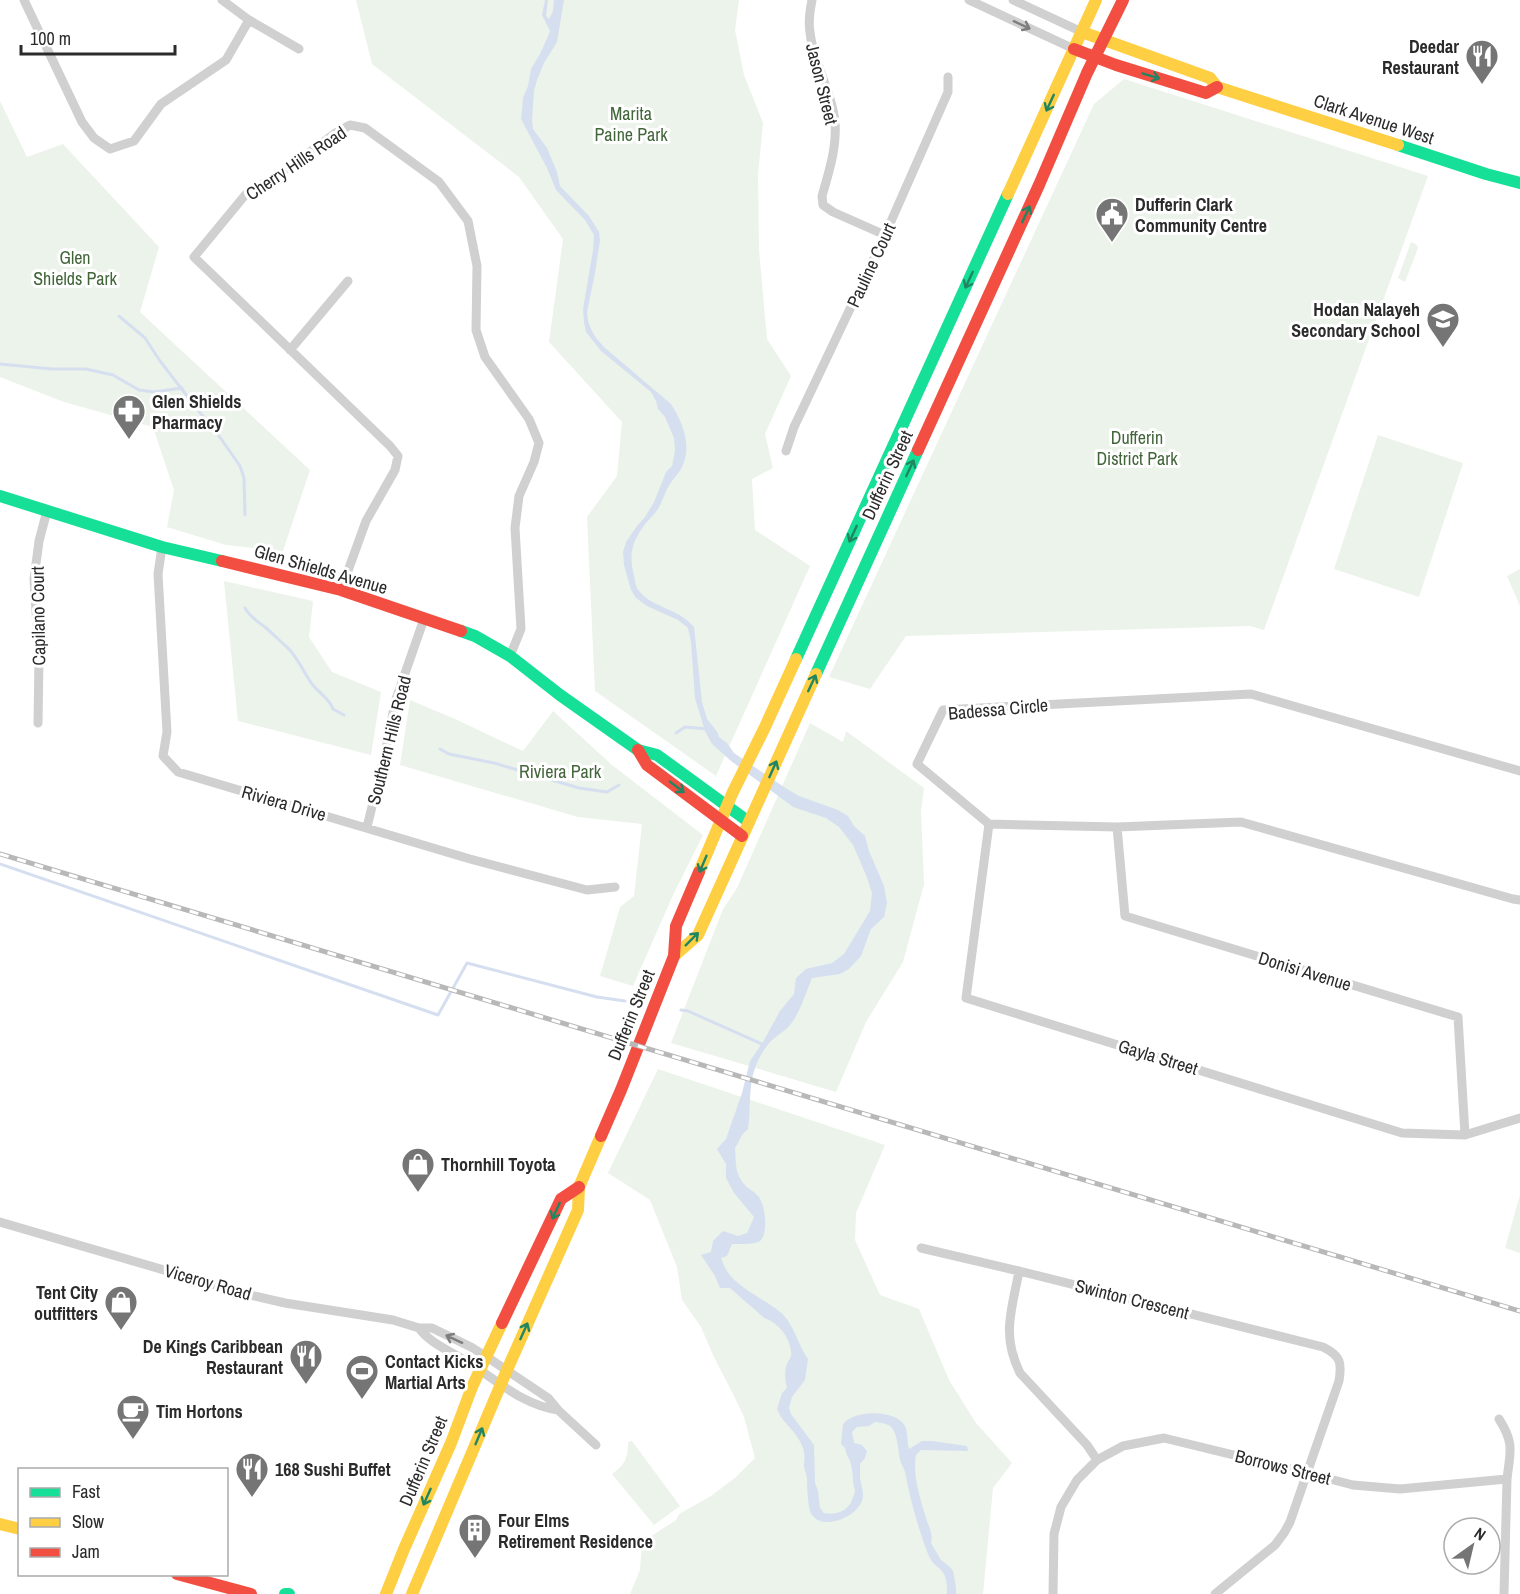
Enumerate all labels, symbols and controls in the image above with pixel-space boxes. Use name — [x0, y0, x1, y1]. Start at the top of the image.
scale bar — [21, 18, 176, 56]
one-way arrow — [1012, 19, 1030, 31]
text: 100 m — [30, 26, 71, 51]
place label: Deedar Restaurant — [1382, 34, 1459, 80]
restaurant icon: Deedar Restaurant — [1464, 38, 1500, 85]
street label: Jason Street — [800, 41, 844, 127]
one-way arrow — [1141, 71, 1160, 82]
street label: Clark Avenue West — [1311, 88, 1437, 150]
one-way arrow — [1044, 93, 1055, 111]
park label: Marita Paine Park — [594, 101, 668, 147]
street label: Cherry Hills Road — [241, 120, 351, 206]
place label: Dufferin Clark Community Centre — [1135, 192, 1267, 238]
public building icon: Dufferin Clark Community Centre — [1094, 196, 1130, 243]
one-way arrow — [1020, 206, 1032, 224]
street label: Pauline Court — [841, 219, 901, 311]
park label: Glen Shields Park — [33, 245, 117, 291]
one-way arrow — [963, 270, 974, 289]
place label: Hodan Nalayeh Secondary School — [1291, 297, 1420, 343]
school or university icon: Hodan Nalayeh Secondary School — [1425, 301, 1461, 348]
place label: Glen Shields Pharmacy — [152, 389, 241, 435]
pharmacy icon: Glen Shields Pharmacy — [111, 393, 147, 440]
park label: Dufferin District Park — [1096, 425, 1178, 471]
street label: Dufferin Street — [855, 426, 919, 524]
one-way arrow — [905, 459, 916, 477]
one-way arrow — [847, 524, 859, 542]
street label: Glen Shields Avenue — [251, 538, 391, 600]
street label: Capilano Court — [25, 566, 51, 666]
street label: Southern Hills Road — [361, 673, 417, 807]
one-way arrow — [806, 675, 818, 693]
street label: Badessa Circle — [947, 692, 1049, 726]
park label: Riviera Park — [519, 759, 602, 784]
one-way arrow — [768, 760, 779, 778]
street label: Riviera Drive — [239, 779, 329, 827]
one-way arrow — [669, 781, 685, 794]
one-way arrow — [696, 855, 707, 873]
one-way arrow — [685, 932, 700, 947]
street label: Donisi Avenue — [1256, 945, 1354, 997]
street label: Dufferin Street — [601, 966, 661, 1064]
street label: Gayla Street — [1115, 1033, 1201, 1081]
shop icon: Thornhill Toyota — [400, 1146, 436, 1193]
place label: Thornhill Toyota — [441, 1152, 556, 1177]
one-way arrow — [549, 1202, 561, 1220]
street label: Viceroy Road — [162, 1258, 254, 1306]
street label: Swinton Crescent — [1072, 1273, 1192, 1325]
place label: Tent City outfitters — [34, 1280, 99, 1326]
shop icon: Tent City outfitters — [103, 1284, 139, 1331]
one-way arrow — [519, 1323, 530, 1341]
one-way arrow — [445, 1333, 463, 1345]
place label: De Kings Caribbean Restaurant — [143, 1334, 283, 1380]
restaurant icon: De Kings Caribbean Restaurant — [288, 1338, 324, 1385]
place label: Contact Kicks Martial Arts — [385, 1349, 483, 1395]
sports icon: Contact Kicks Martial Arts — [344, 1353, 380, 1400]
cafe icon: Tim Hortons — [115, 1393, 151, 1440]
place label: Tim Hortons — [156, 1399, 243, 1424]
street label: Dufferin Street — [393, 1412, 453, 1510]
one-way arrow — [474, 1427, 485, 1445]
street label: Borrows Street — [1233, 1443, 1333, 1491]
restaurant icon: 168 Sushi Buffet — [234, 1451, 270, 1498]
place label: 168 Sushi Buffet — [275, 1457, 391, 1482]
legend — [18, 1468, 228, 1576]
text: Fast — [72, 1479, 100, 1504]
one-way arrow — [421, 1487, 433, 1505]
place label: Four Elms Retirement Residence — [498, 1508, 653, 1554]
text: Slow — [72, 1509, 104, 1534]
building icon: Four Elms Retirement Residence — [457, 1512, 493, 1559]
north arrow — [1442, 1516, 1502, 1576]
text: N — [1470, 1522, 1490, 1545]
text: Jam — [72, 1539, 100, 1564]

